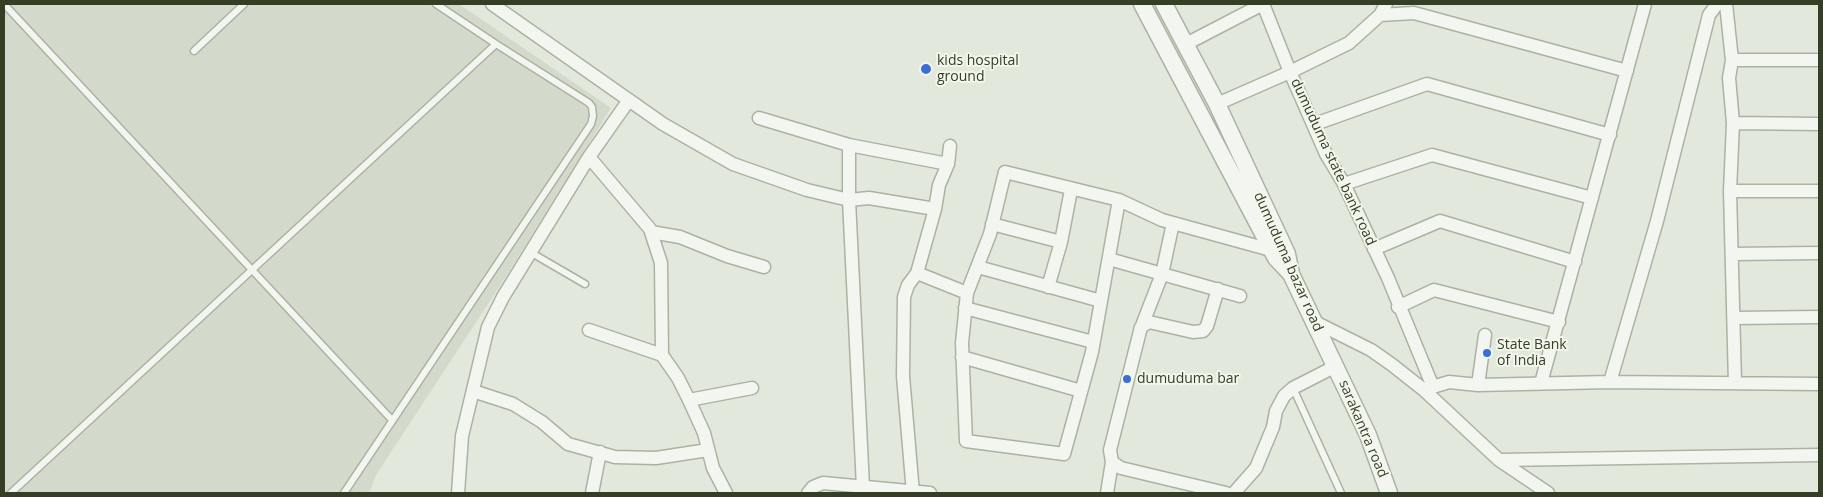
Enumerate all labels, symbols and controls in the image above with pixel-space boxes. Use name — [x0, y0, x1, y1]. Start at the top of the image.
place label: kids hospital ground — [937, 53, 1019, 85]
marker: kids hospital ground — [919, 62, 933, 76]
street label: dumuduma state bank road — [1287, 76, 1379, 248]
street label: dumuduma bazar road — [1250, 190, 1326, 334]
place label: State Bank of India — [1497, 337, 1567, 370]
marker: State Bank of India — [1481, 347, 1493, 359]
place label: dumuduma bar — [1137, 371, 1239, 387]
marker: dumuduma bar — [1121, 373, 1133, 385]
street label: sarakantra road — [1335, 378, 1391, 480]

